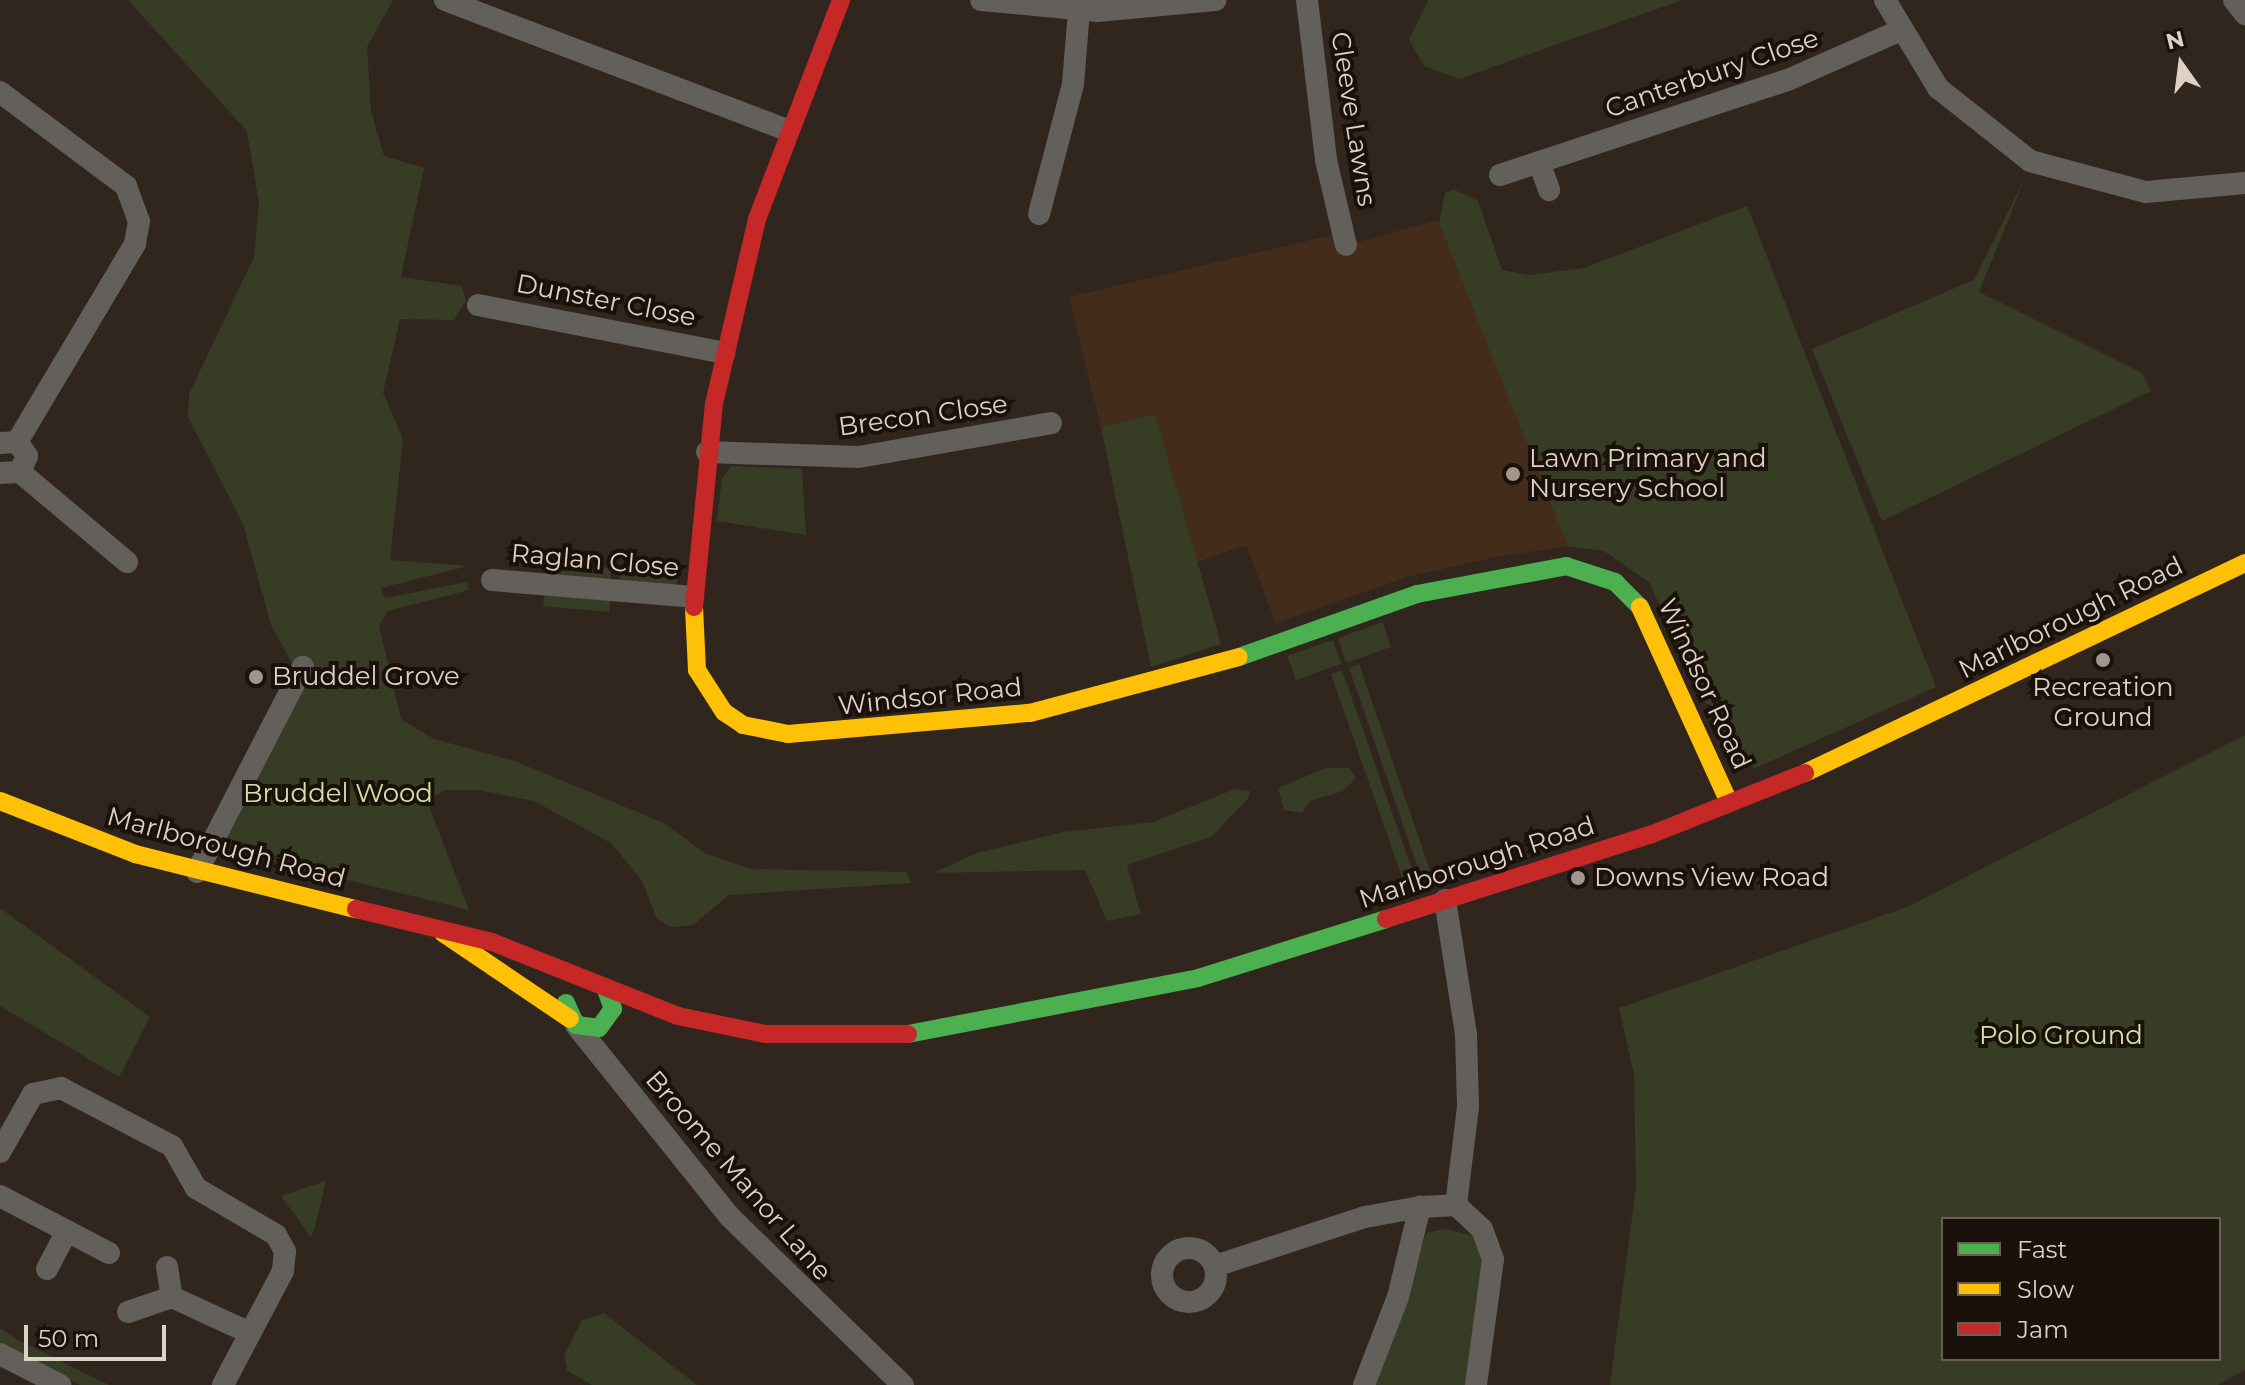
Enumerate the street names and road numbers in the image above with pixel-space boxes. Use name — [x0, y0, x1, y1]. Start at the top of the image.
street label: Canterbury Close — [1601, 23, 1823, 125]
street label: Cleeve Lawns — [1324, 29, 1382, 209]
street label: Dunster Close — [514, 268, 698, 334]
street label: Brecon Close — [836, 389, 1010, 443]
street label: Raglan Close — [510, 538, 680, 584]
street label: Marlborough Road — [1954, 550, 2188, 686]
street label: Windsor Road — [1651, 594, 1757, 774]
street label: Windsor Road — [836, 672, 1024, 722]
street label: Marlborough Road — [103, 801, 349, 895]
street label: Marlborough Road — [1356, 810, 1598, 916]
street label: Broome Manor Lane — [638, 1065, 838, 1287]

